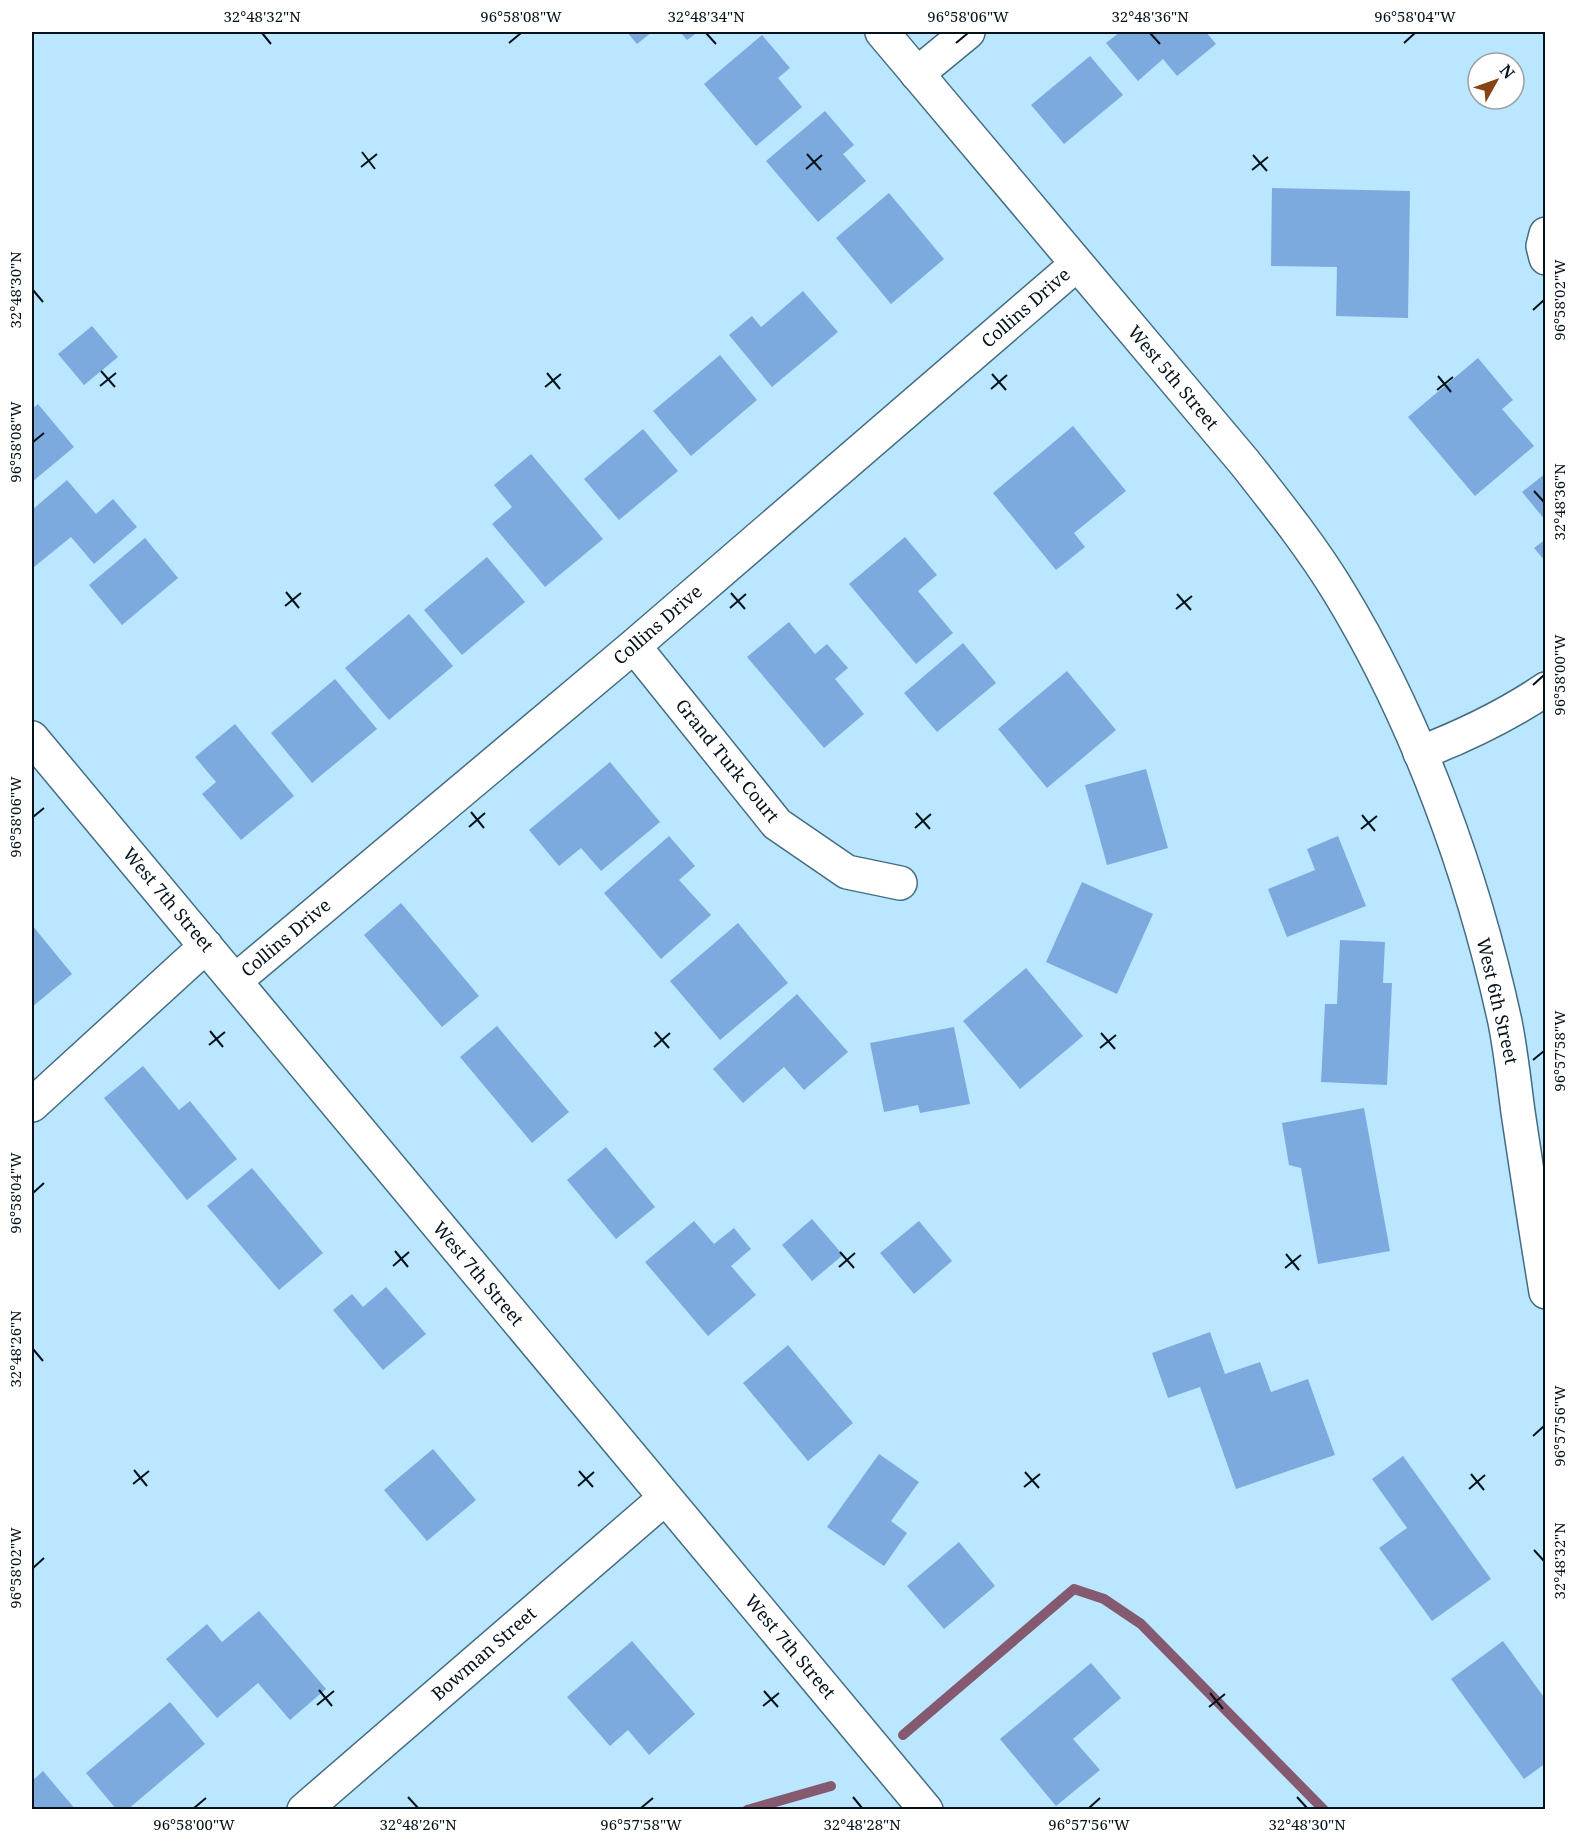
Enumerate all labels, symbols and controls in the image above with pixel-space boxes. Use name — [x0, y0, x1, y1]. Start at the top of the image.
text: 32°48'32"N — [223, 6, 301, 26]
text: 96°58'08"W — [480, 6, 562, 26]
text: 32°48'34"N — [667, 6, 745, 26]
text: 96°58'06"W — [927, 6, 1009, 26]
text: 32°48'36"N — [1111, 6, 1189, 26]
text: 96°58'04"W — [1374, 6, 1456, 26]
north arrow — [1466, 51, 1526, 111]
text: N — [1495, 59, 1520, 84]
text: 32°48'30"N — [5, 251, 25, 329]
text: 96°58'02"W — [1549, 259, 1569, 341]
street label: Collins Drive — [976, 262, 1075, 352]
street label: West 5th Street — [1123, 320, 1224, 435]
text: 96°58'08"W — [5, 401, 25, 483]
text: 32°48'36"N — [1549, 463, 1569, 541]
street label: Collins Drive — [608, 579, 707, 669]
text: 96°58'00"W — [1549, 634, 1569, 716]
street label: Grand Turk Court — [671, 694, 785, 827]
text: 96°58'06"W — [5, 776, 25, 858]
street label: West 7th Street — [118, 842, 219, 957]
street label: Collins Drive — [235, 893, 335, 982]
street label: West 6th Street — [1472, 935, 1524, 1066]
text: 96°57'58"W — [1549, 1010, 1569, 1092]
text: 96°58'04"W — [5, 1152, 25, 1234]
street label: West 7th Street — [428, 1216, 529, 1331]
text: 32°48'26"N — [5, 1310, 25, 1388]
text: 96°57'56"W — [1549, 1385, 1569, 1467]
text: 32°48'32"N — [1549, 1522, 1569, 1600]
text: 96°58'02"W — [5, 1527, 25, 1609]
street label: West 7th Street — [740, 1589, 841, 1704]
street label: Bowman Street — [426, 1601, 541, 1705]
text: 96°58'00"W — [153, 1814, 235, 1834]
text: 32°48'26"N — [379, 1814, 457, 1834]
text: 96°57'58"W — [600, 1814, 682, 1834]
text: 32°48'28"N — [823, 1814, 901, 1834]
text: 96°57'56"W — [1048, 1814, 1130, 1834]
text: 32°48'30"N — [1268, 1814, 1346, 1834]

